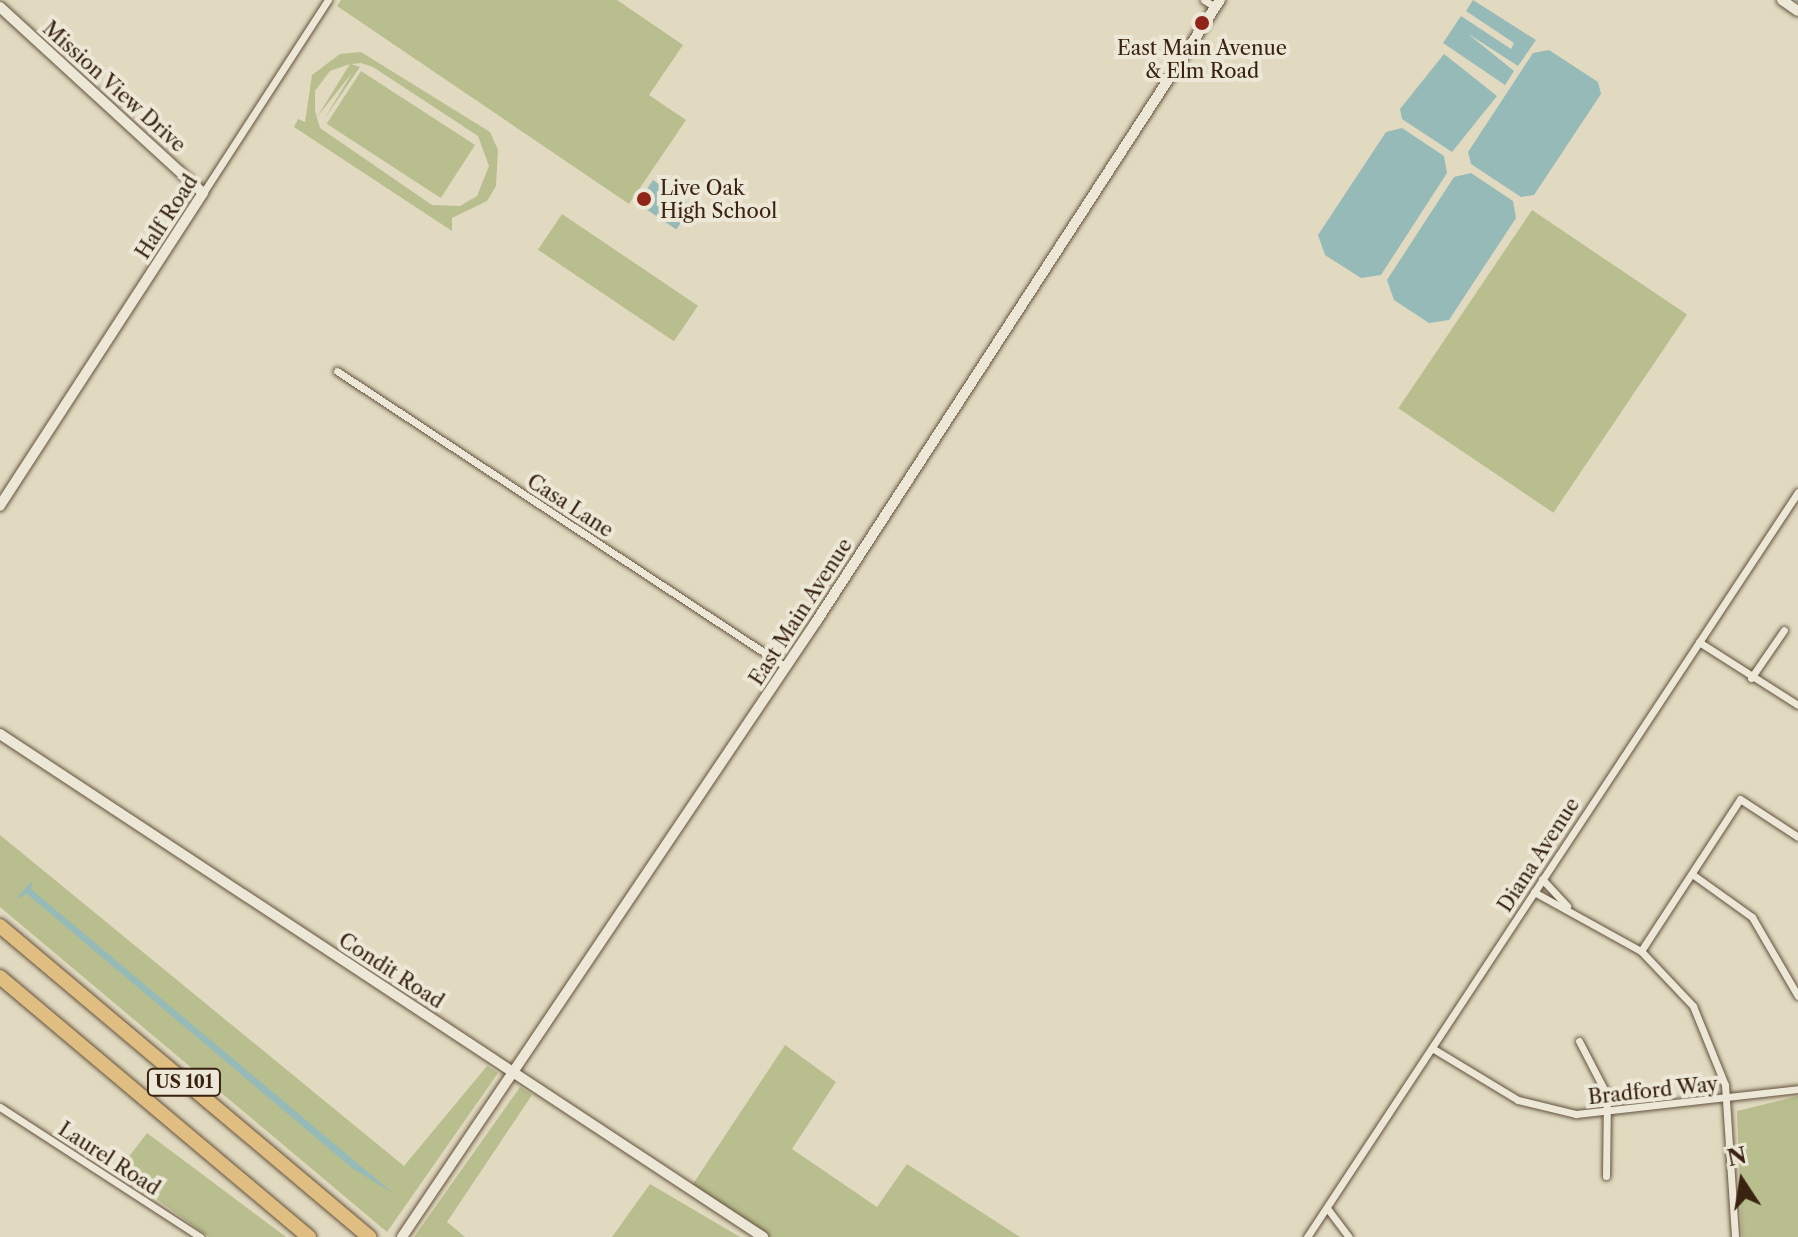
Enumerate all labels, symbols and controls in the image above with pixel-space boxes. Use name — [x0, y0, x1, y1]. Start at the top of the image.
marker: East Main Avenue & Elm Road — [1193, 14, 1211, 32]
street label: Mission View Drive — [37, 16, 191, 158]
place label: East Main Avenue & Elm Road — [1117, 36, 1287, 83]
street label: Half Road — [131, 170, 203, 264]
place label: Live Oak High School — [660, 176, 777, 223]
marker: Live Oak High School — [635, 190, 653, 208]
street label: Casa Lane — [522, 469, 618, 543]
street label: East Main Avenue — [744, 534, 858, 690]
street label: Diana Avenue — [1493, 793, 1585, 917]
street label: Condit Road — [334, 928, 448, 1014]
road number: US 101 — [146, 1068, 222, 1096]
street label: Bradford Way — [1587, 1072, 1719, 1110]
street label: Laurel Road — [54, 1117, 164, 1201]
north arrow — [1702, 1141, 1782, 1221]
text: N — [1725, 1142, 1749, 1172]

